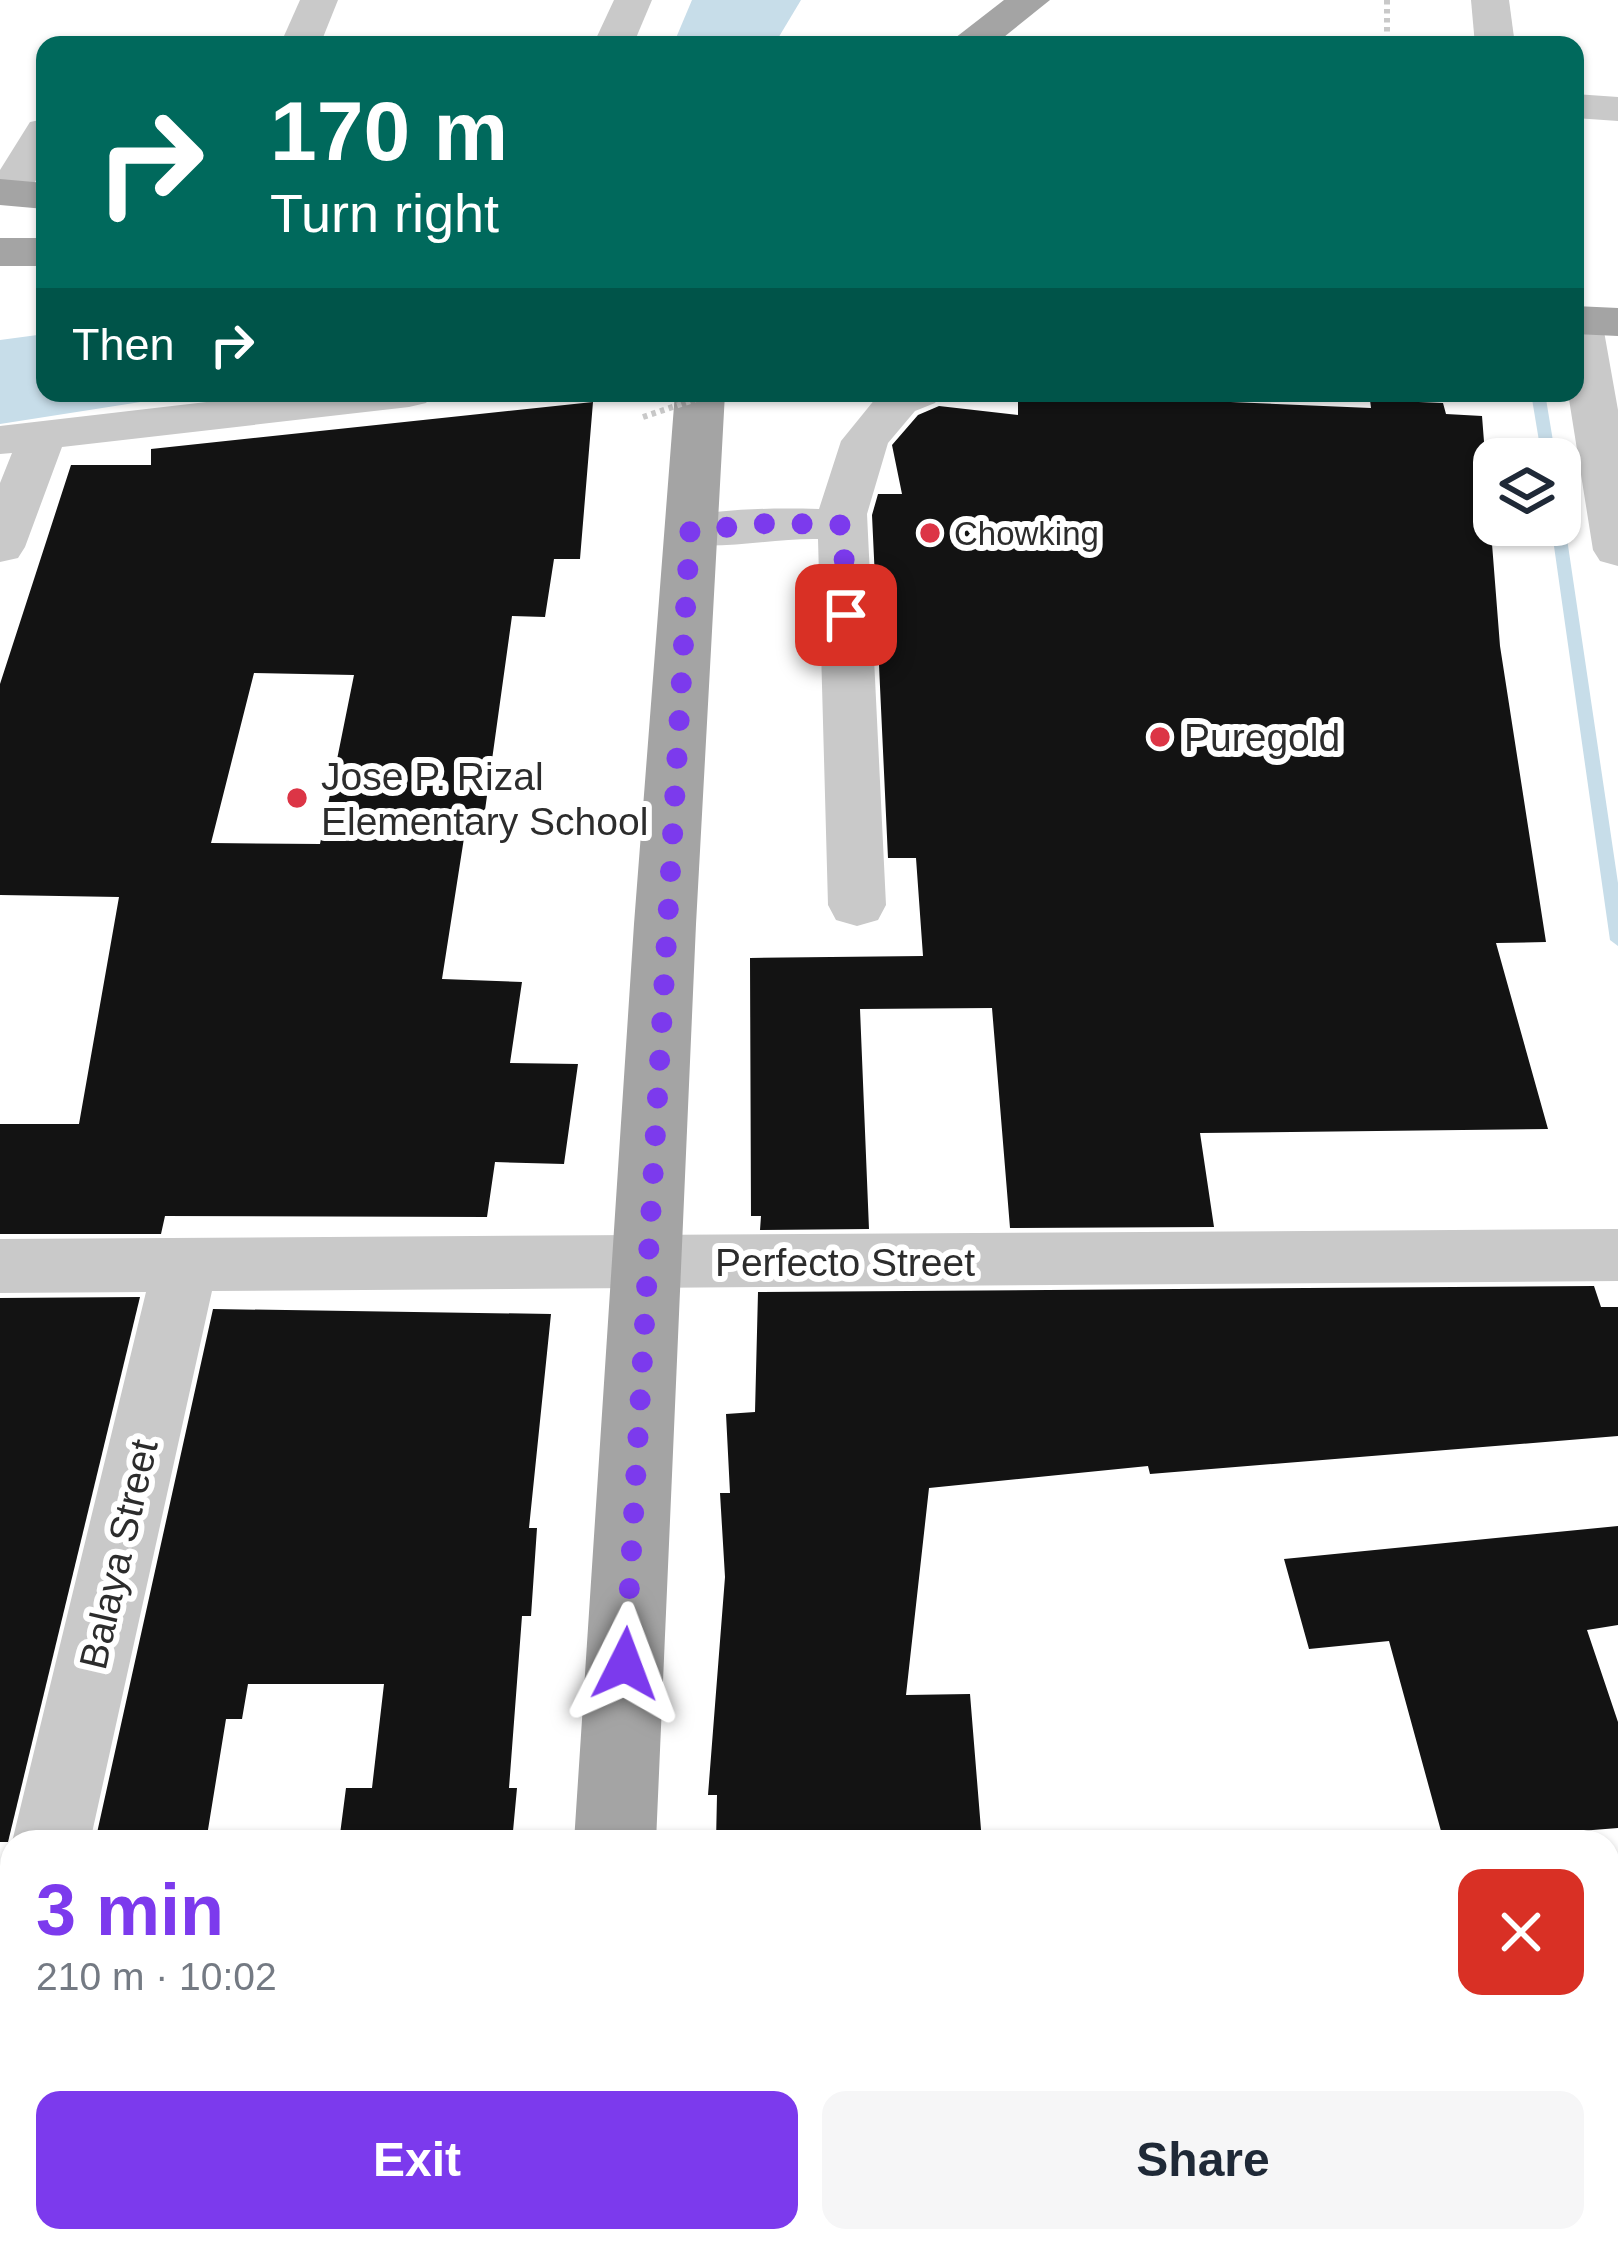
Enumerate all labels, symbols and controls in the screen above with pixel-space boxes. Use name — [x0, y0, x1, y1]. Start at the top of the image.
icon: right — [72, 84, 228, 240]
text: 170 m — [270, 84, 508, 178]
text: Turn right — [270, 183, 499, 243]
icon: right — [199, 312, 265, 378]
text: Then — [72, 319, 175, 370]
map controls — [1473, 438, 1581, 546]
button: layers — [1473, 438, 1581, 546]
place label: Chowking — [954, 515, 1099, 552]
marker: Chowking — [917, 520, 943, 546]
pin — [795, 564, 897, 666]
icon: arrive — [813, 582, 879, 648]
place label: Puregold — [1184, 716, 1340, 759]
marker: Puregold — [1147, 724, 1173, 750]
place label: Jose P. Rizal Elementary School — [321, 755, 648, 843]
marker: Jose P. Rizal Elementary School — [284, 785, 310, 811]
street label: Perfecto Street — [715, 1241, 975, 1284]
street label: Balaya Street — [71, 1435, 166, 1673]
position arrow — [562, 1601, 688, 1727]
button: close — [1458, 1869, 1584, 1995]
text: 3 min — [36, 1870, 224, 1950]
text: 210 m · 10:02 — [36, 1955, 277, 1998]
button: Exit — [36, 2091, 798, 2229]
button: Share — [822, 2091, 1584, 2229]

